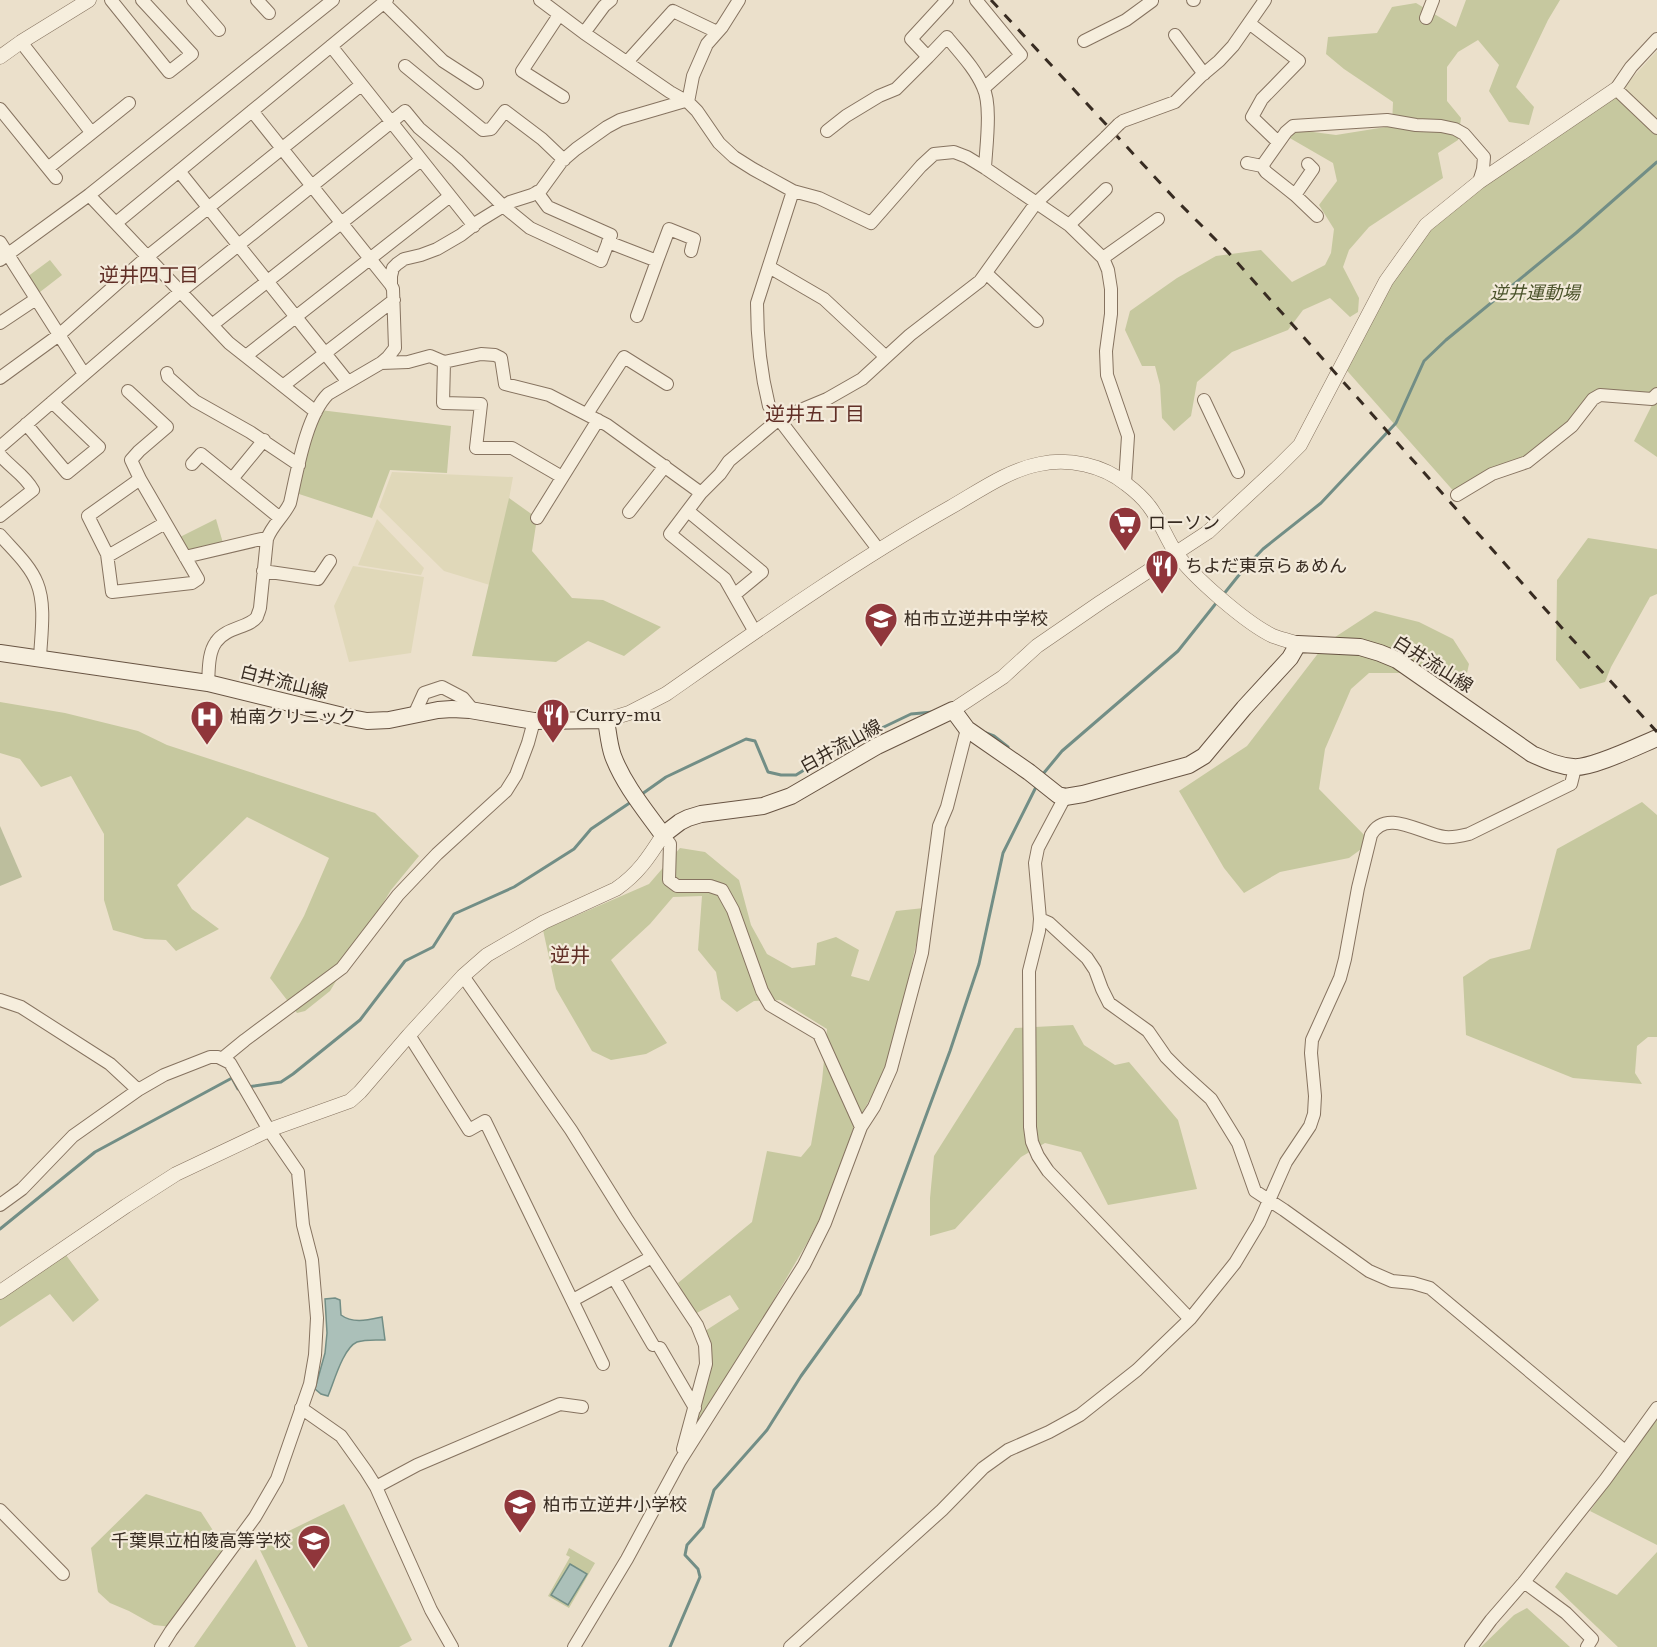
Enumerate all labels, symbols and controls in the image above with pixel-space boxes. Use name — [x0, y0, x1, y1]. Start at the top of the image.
district label: 逆井四丁目 — [99, 263, 199, 287]
park label: 逆井運動場 — [1490, 282, 1582, 303]
district label: 逆井五丁目 — [765, 402, 865, 426]
supermarket icon: ローソン — [1107, 505, 1143, 552]
place label: ローソン — [1148, 512, 1220, 533]
restaurant icon: ちよだ東京らぁめん — [1144, 548, 1180, 595]
place label: ちよだ東京らぁめん — [1185, 555, 1347, 576]
school or university icon: 柏市立逆井中学校 — [863, 601, 899, 648]
place label: 柏市立逆井中学校 — [904, 608, 1048, 629]
street label: 白井流山線 — [1390, 631, 1477, 696]
street label: 白井流山線 — [238, 660, 330, 703]
restaurant icon: Curry-mu — [535, 697, 571, 744]
hospital icon: 柏南クリニック — [189, 699, 225, 746]
place label: Curry-mu — [576, 704, 661, 725]
place label: 柏南クリニック — [230, 706, 356, 727]
street label: 白井流山線 — [796, 715, 885, 777]
district label: 逆井 — [550, 943, 590, 967]
school or university icon: 柏市立逆井小学校 — [502, 1487, 538, 1534]
place label: 柏市立逆井小学校 — [543, 1494, 687, 1515]
school or university icon: 千葉県立柏陵高等学校 — [296, 1523, 332, 1570]
place label: 千葉県立柏陵高等学校 — [111, 1530, 291, 1551]

